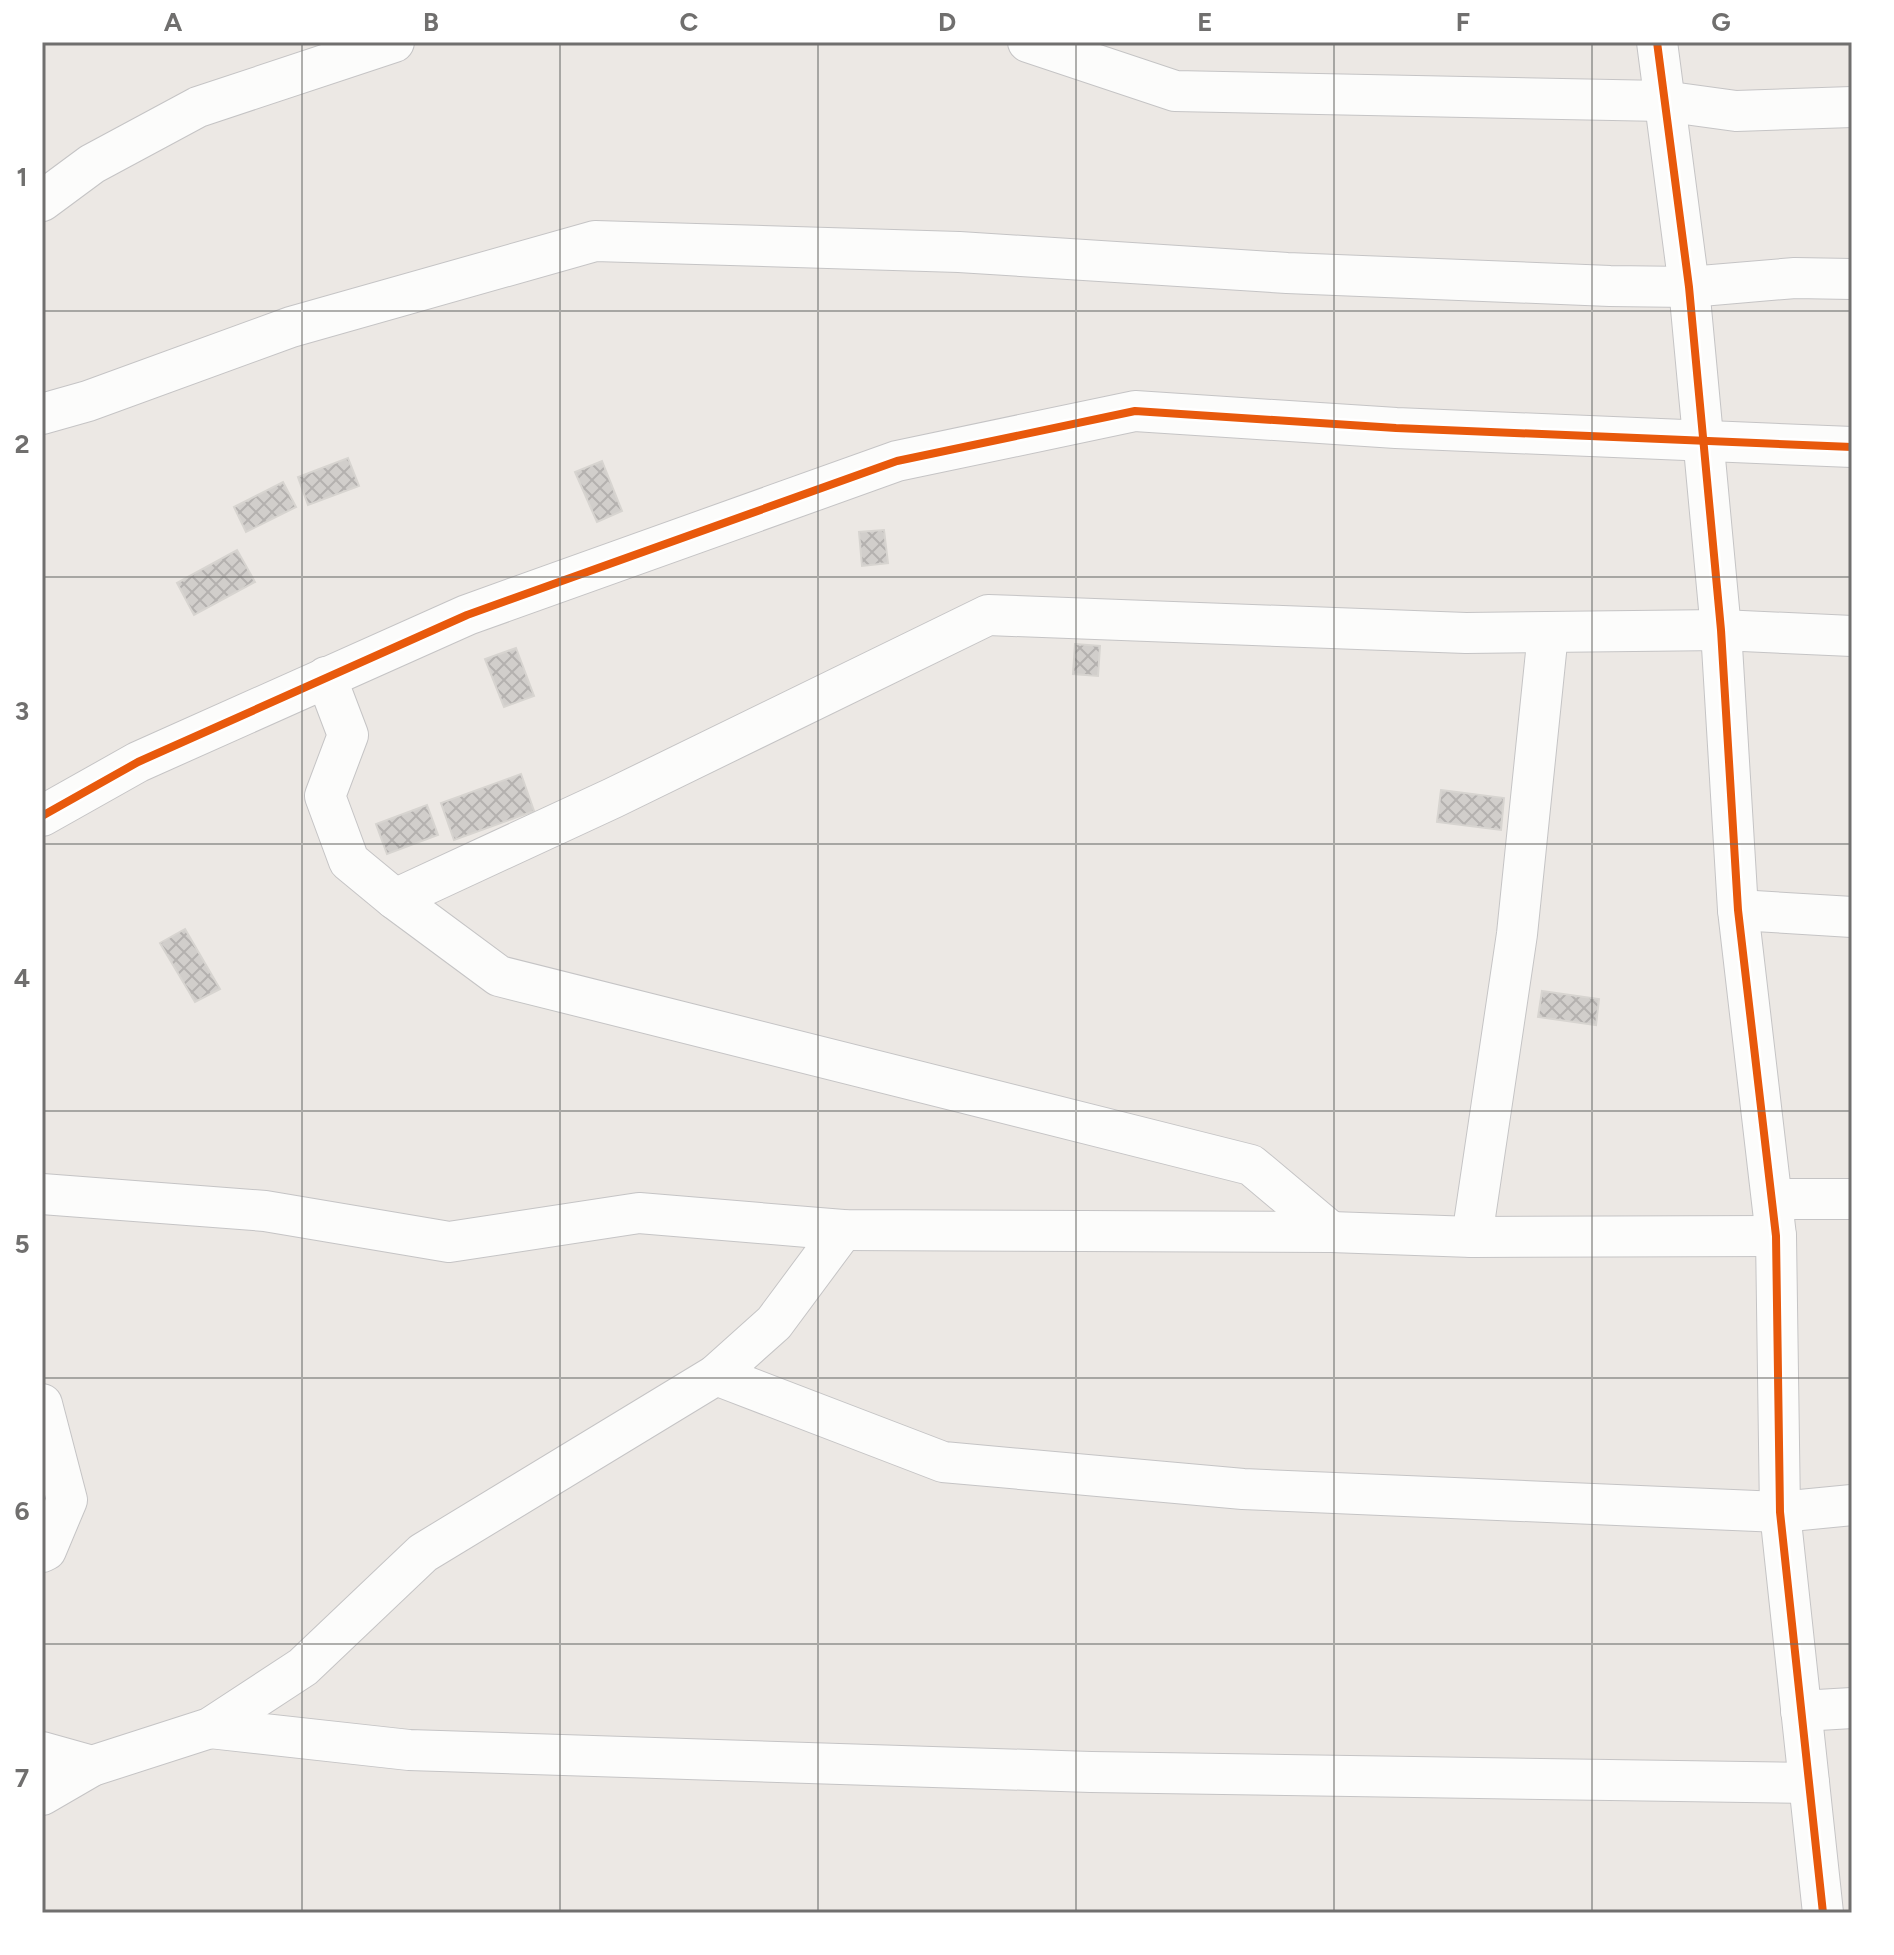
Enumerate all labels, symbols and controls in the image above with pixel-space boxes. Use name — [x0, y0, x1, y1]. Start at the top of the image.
text: A — [164, 6, 183, 38]
text: B — [423, 6, 439, 38]
text: C — [680, 6, 699, 38]
text: D — [938, 6, 956, 38]
text: E — [1197, 6, 1213, 38]
text: F — [1456, 6, 1470, 38]
text: G — [1711, 6, 1731, 38]
text: 1 — [17, 161, 27, 193]
text: 2 — [14, 428, 30, 460]
text: 3 — [15, 695, 29, 727]
text: 4 — [14, 962, 30, 994]
text: 5 — [14, 1228, 30, 1260]
text: 6 — [14, 1495, 30, 1527]
text: 7 — [15, 1762, 29, 1794]

